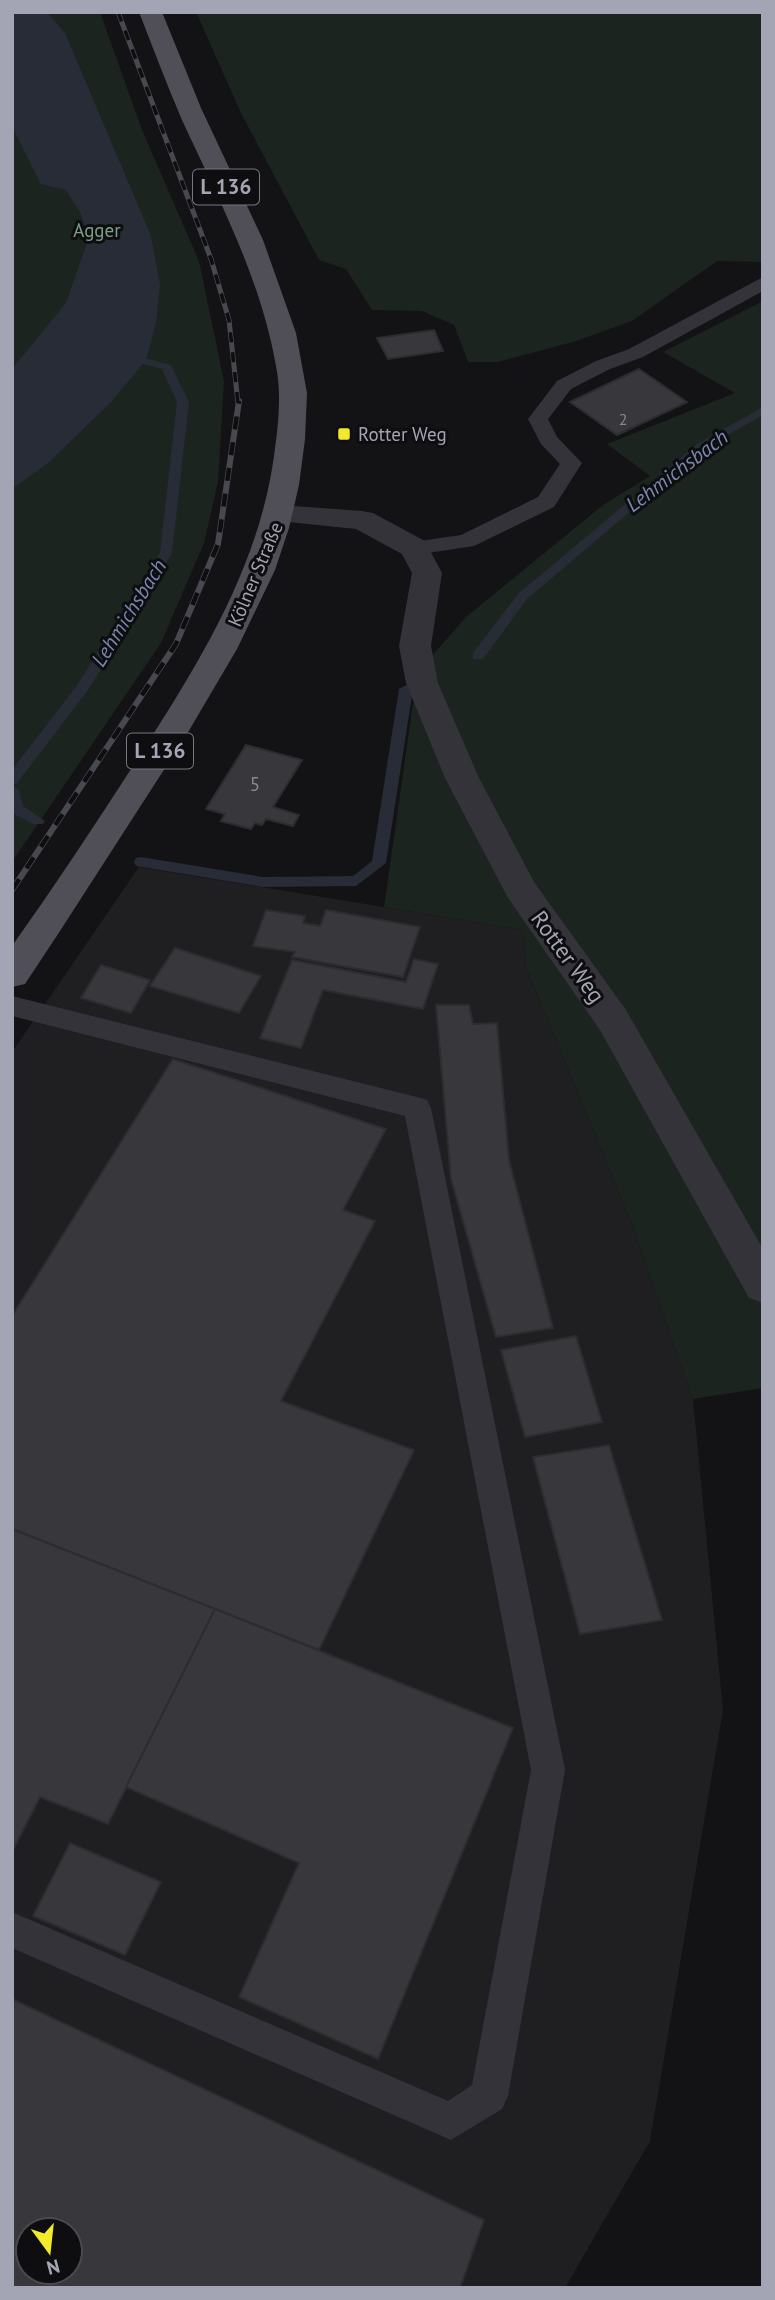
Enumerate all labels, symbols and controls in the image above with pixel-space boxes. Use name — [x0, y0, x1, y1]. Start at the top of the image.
road number: L 136 — [193, 170, 259, 204]
park label: Agger — [73, 218, 121, 242]
house number: 2 — [619, 409, 627, 429]
place label: Rotter Weg — [358, 422, 447, 446]
water label: Lehmichsbach — [620, 423, 733, 518]
marker: Rotter Weg — [336, 426, 352, 442]
street label: Kölner Straße — [222, 518, 288, 630]
water label: Lehmichsbach — [85, 554, 172, 671]
road number: L 136 — [127, 734, 193, 768]
house number: 5 — [250, 772, 260, 796]
street label: Rotter Weg — [525, 905, 612, 1009]
north arrow — [14, 2216, 84, 2286]
text: N — [44, 2254, 63, 2281]

